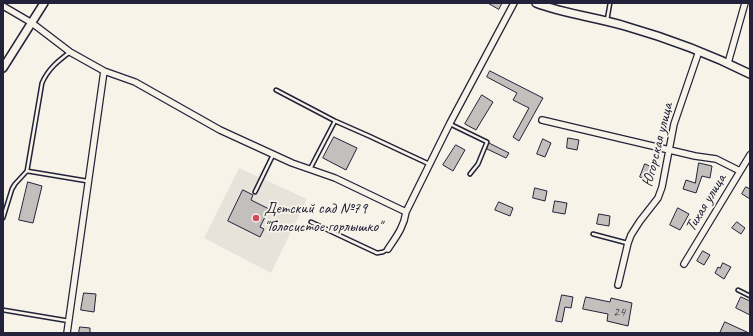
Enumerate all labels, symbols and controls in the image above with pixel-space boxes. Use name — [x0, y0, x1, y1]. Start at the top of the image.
street label: Югорская улица — [638, 101, 678, 189]
street label: Тихая улица — [681, 171, 731, 235]
place label: Детский сад №79 "Голосистое горлышко" — [264, 199, 382, 237]
marker: Детский сад №79 "Голосистое горлышко" — [251, 213, 261, 223]
house number: 24 — [613, 304, 625, 320]

